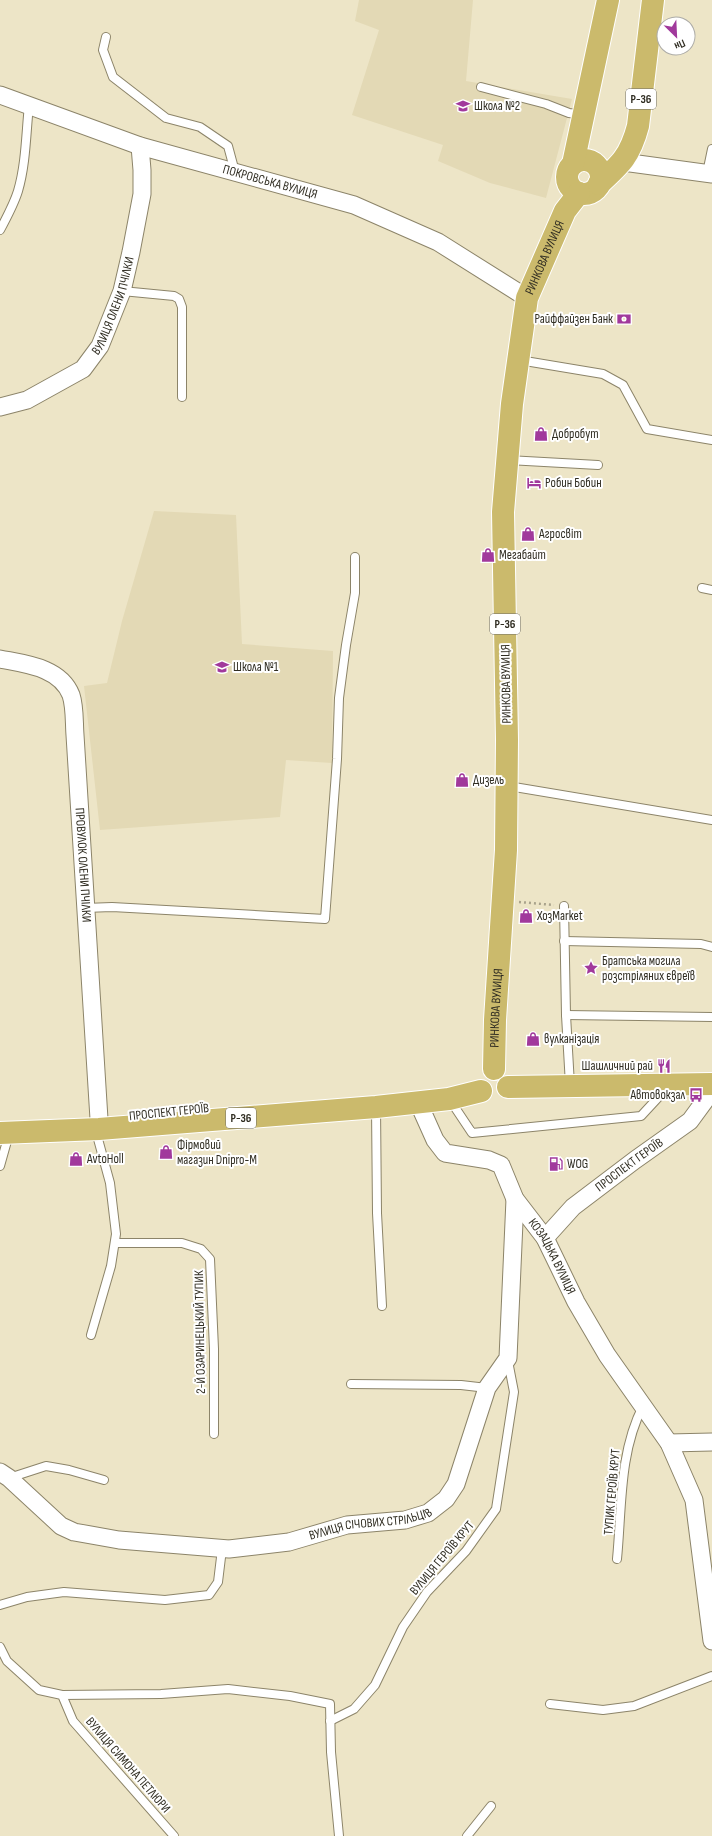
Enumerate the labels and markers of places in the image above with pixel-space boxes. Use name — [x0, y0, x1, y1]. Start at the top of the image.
school or university icon: Школа №2 — [455, 98, 471, 114]
place label: Школа №2 — [474, 98, 520, 114]
place label: Райффайзен Банк — [534, 311, 613, 327]
bank icon: Райффайзен Банк — [616, 311, 632, 327]
shop icon: Добробут — [533, 426, 549, 442]
place label: Добробут — [552, 426, 599, 442]
hotel icon: Робин Бобин — [526, 475, 542, 491]
place label: Робин Бобин — [545, 475, 602, 491]
shop icon: Агросвіт — [520, 526, 536, 542]
place label: Агросвіт — [538, 526, 582, 542]
shop icon: Мегабайт — [480, 547, 496, 563]
place label: Мегабайт — [499, 547, 546, 563]
school or university icon: Школа №1 — [214, 659, 230, 675]
place label: Школа №1 — [233, 659, 279, 675]
shop icon: Дизель — [454, 772, 470, 788]
place label: Дизель — [473, 772, 504, 788]
shop icon: ХозMarket — [518, 908, 534, 924]
place label: ХозMarket — [536, 908, 583, 924]
place label: Братська могила розстріляних євреїв — [602, 953, 695, 984]
place icon: Братська могила розстріляних євреїв — [583, 960, 599, 976]
shop icon: вулканізація — [525, 1031, 541, 1047]
place label: вулканізація — [544, 1031, 599, 1047]
place label: Шашличний рай — [582, 1058, 653, 1074]
restaurant icon: Шашличний рай — [656, 1058, 672, 1074]
place label: Автовокзал — [629, 1087, 685, 1103]
bus stop icon: Автовокзал — [688, 1087, 704, 1103]
place label: Фірмовий магазин Dnipro-M — [177, 1137, 257, 1168]
shop icon: Фірмовий магазин Dnipro-M — [158, 1144, 174, 1160]
shop icon: AvtoHoll — [68, 1151, 84, 1167]
place label: AvtoHoll — [86, 1151, 124, 1167]
fuel station icon: WOG — [548, 1156, 564, 1172]
place label: WOG — [567, 1156, 588, 1172]

